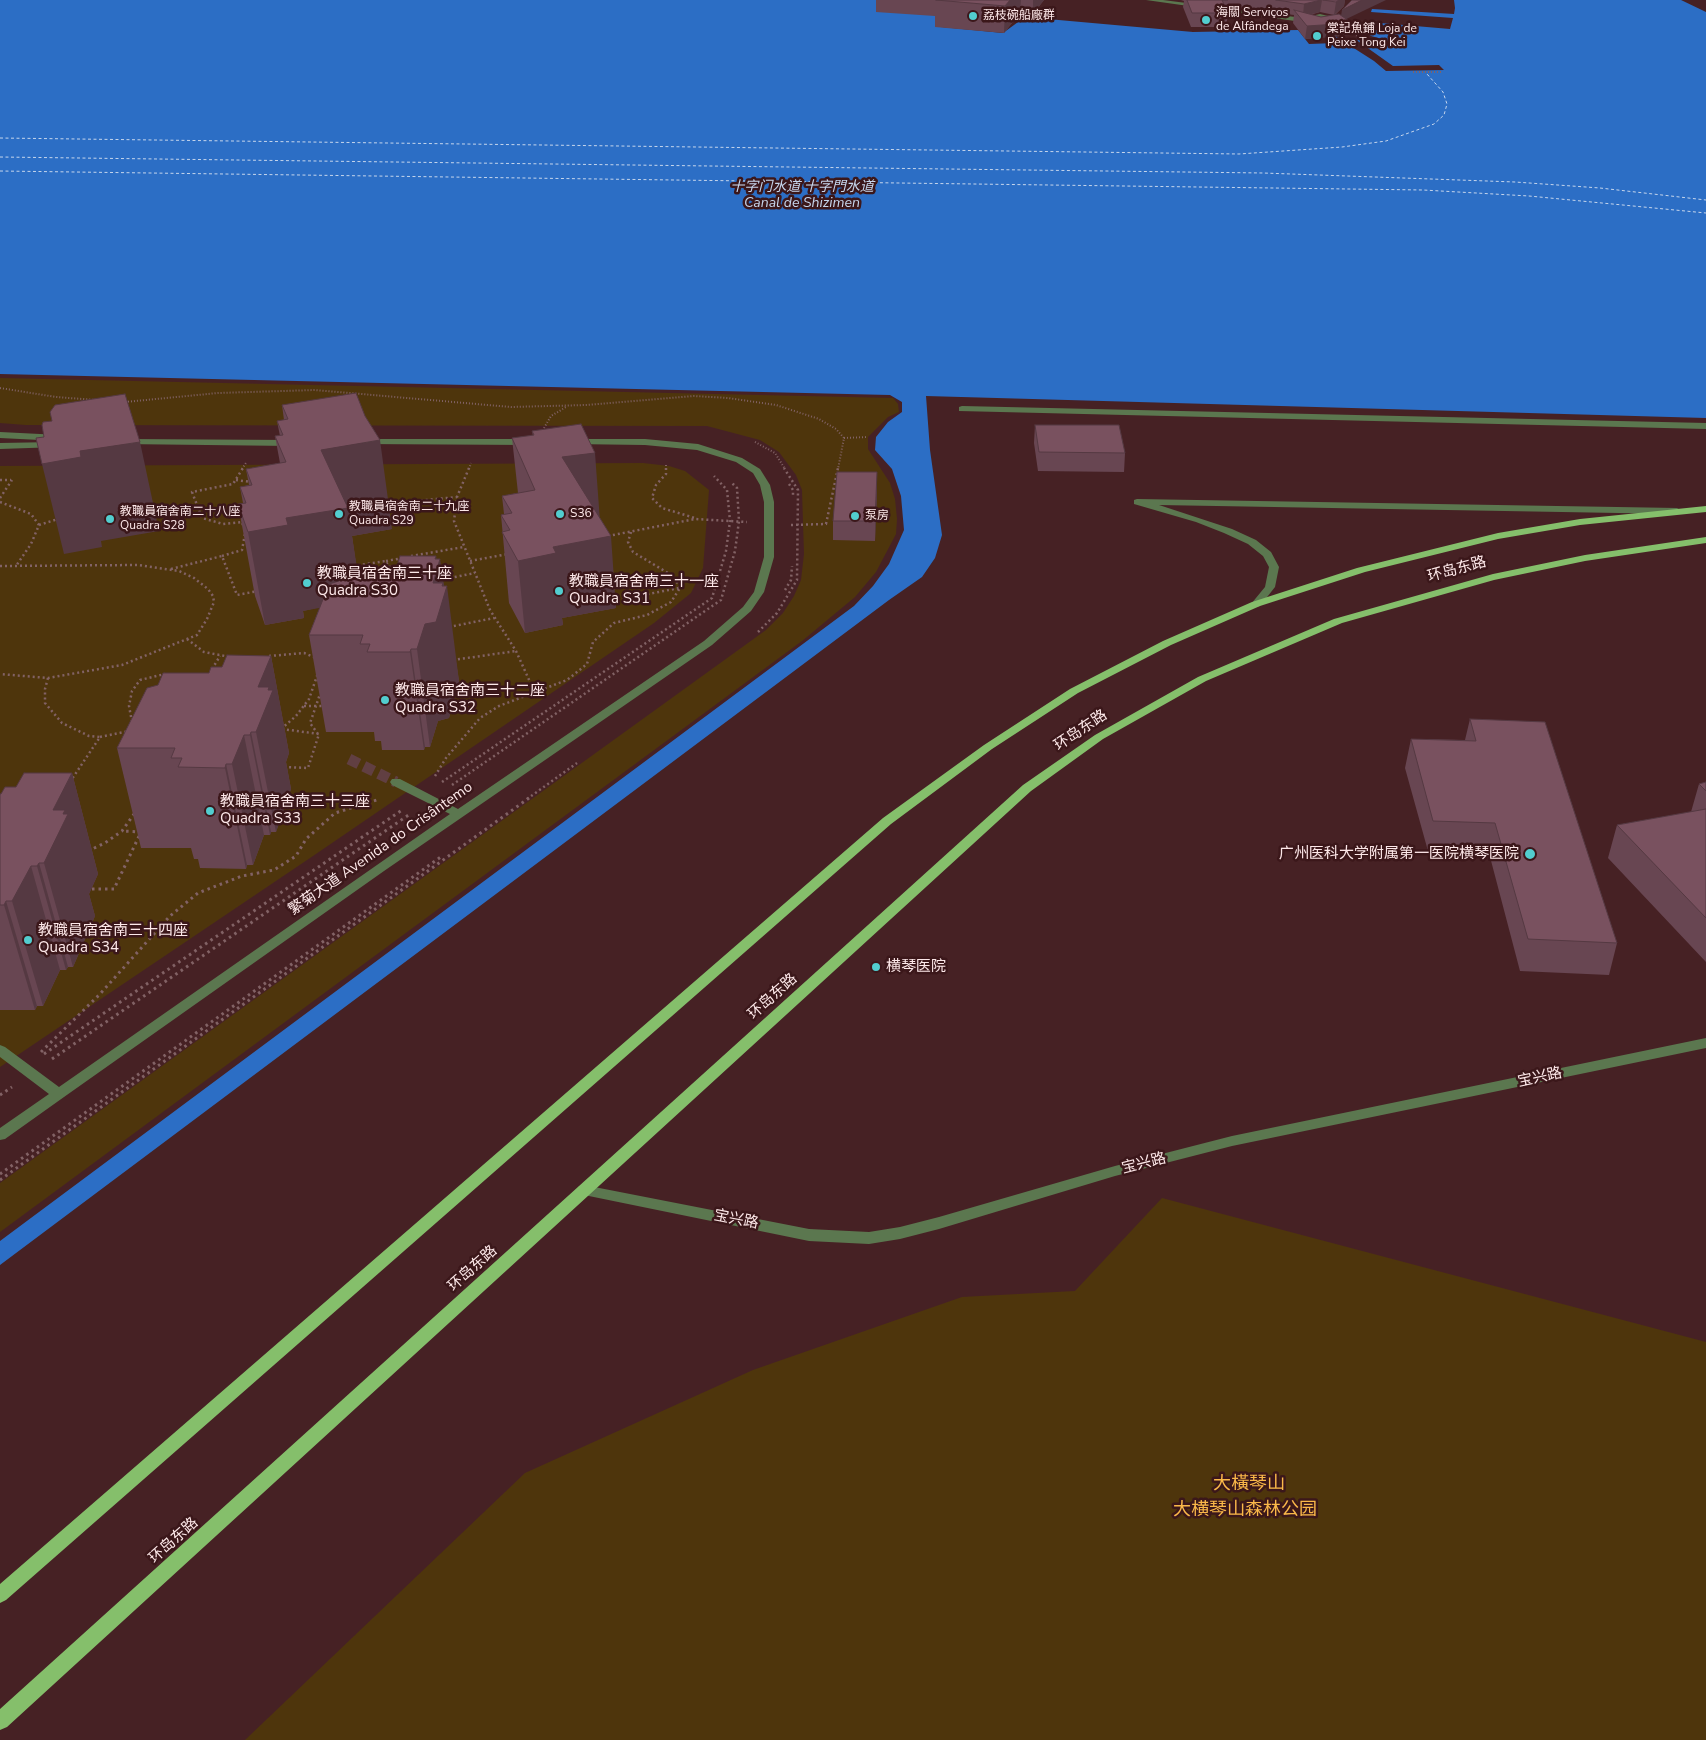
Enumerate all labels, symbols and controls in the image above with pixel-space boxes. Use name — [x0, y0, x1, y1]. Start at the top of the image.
place label: 海關 Serviços de Alfândega — [1216, 6, 1289, 34]
place label: 荔枝碗船廠群 — [983, 9, 1055, 23]
marker: 荔枝碗船廠群 — [967, 10, 979, 22]
marker: 海關 Serviços de Alfândega — [1200, 14, 1212, 26]
place label: 棠記魚鋪 Loja de Peixe Tong Kei — [1327, 22, 1417, 50]
marker: 棠記魚鋪 Loja de Peixe Tong Kei — [1311, 30, 1323, 42]
water label: 十字门水道 十字門水道 Canal de Shizimen — [730, 180, 874, 212]
place label: 教職員宿舍南二十九座 Quadra S29 — [349, 500, 469, 528]
place label: 教職員宿舍南二十八座 Quadra S28 — [120, 505, 240, 533]
place label: S36 — [570, 507, 592, 521]
marker: 教職員宿舍南二十九座 Quadra S29 — [333, 508, 345, 520]
marker: S36 — [554, 508, 566, 520]
place label: 泵房 — [865, 509, 889, 523]
marker: 泵房 — [849, 510, 861, 522]
marker: 教職員宿舍南二十八座 Quadra S28 — [104, 513, 116, 525]
street label: 环岛东路 — [1426, 554, 1488, 586]
place label: 教職員宿舍南三十座 Quadra S30 — [317, 565, 452, 600]
place label: 教職員宿舍南三十一座 Quadra S31 — [569, 573, 719, 608]
marker: 教職員宿舍南三十座 Quadra S30 — [301, 577, 313, 589]
marker: 教職員宿舍南三十一座 Quadra S31 — [553, 585, 565, 597]
place label: 教職員宿舍南三十二座 Quadra S32 — [395, 682, 545, 717]
marker: 教職員宿舍南三十二座 Quadra S32 — [379, 694, 391, 706]
street label: 环岛东路 — [1051, 707, 1111, 755]
street label: 繁菊大道 Avenida do Crisântemo — [286, 778, 476, 920]
place label: 教職員宿舍南三十三座 Quadra S33 — [220, 793, 370, 828]
marker: 教職員宿舍南三十三座 Quadra S33 — [204, 805, 216, 817]
place label: 广州医科大学附属第一医院横琴医院 — [1279, 845, 1519, 863]
marker: 广州医科大学附属第一医院横琴医院 — [1523, 847, 1537, 861]
place label: 教職員宿舍南三十四座 Quadra S34 — [38, 922, 188, 957]
marker: 教職員宿舍南三十四座 Quadra S34 — [22, 934, 34, 946]
place label: 横琴医院 — [886, 958, 946, 976]
marker: 横琴医院 — [870, 961, 882, 973]
street label: 环岛东路 — [745, 970, 801, 1024]
street label: 宝兴路 — [1516, 1065, 1564, 1091]
street label: 宝兴路 — [1120, 1150, 1168, 1178]
street label: 宝兴路 — [712, 1207, 760, 1233]
street label: 环岛东路 — [445, 1242, 501, 1296]
park label: 大橫琴山 — [1213, 1474, 1285, 1496]
park label: 大横琴山森林公园 — [1173, 1500, 1317, 1522]
street label: 环岛东路 — [146, 1514, 202, 1568]

